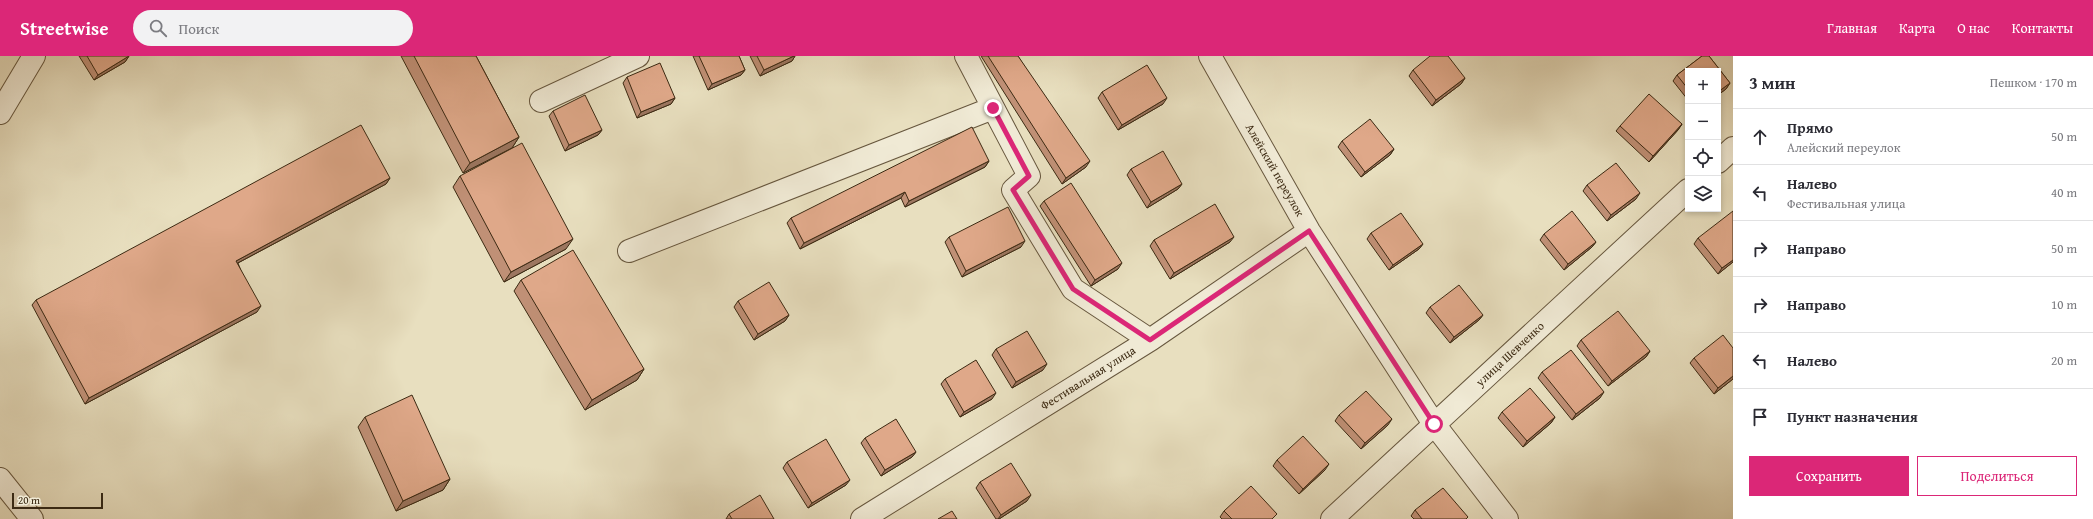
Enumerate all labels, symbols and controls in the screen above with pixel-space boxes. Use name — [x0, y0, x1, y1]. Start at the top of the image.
search box — [133, 10, 413, 46]
text: Streetwise — [20, 14, 109, 42]
icon: search — [147, 17, 169, 39]
text: Поиск — [179, 18, 219, 39]
text: Главная — [1827, 18, 1877, 38]
text: Карта — [1899, 18, 1935, 38]
text: О нас — [1957, 18, 1990, 38]
text: Контакты — [2012, 18, 2073, 38]
map controls — [1685, 68, 1721, 212]
button: + — [1685, 68, 1721, 104]
text: 3 мин — [1749, 70, 1795, 95]
text: Пешком · 170 m — [1990, 73, 2077, 92]
route end — [984, 99, 1002, 117]
button: − — [1685, 104, 1721, 140]
text: Прямо — [1787, 117, 1833, 138]
street label: Алейский переулок — [1242, 120, 1309, 220]
icon: ahead — [1749, 126, 1771, 148]
text: 50 m — [2051, 127, 2077, 146]
text: Алейский переулок — [1787, 138, 1901, 157]
button: locate — [1685, 140, 1721, 176]
text: Налево — [1787, 173, 1837, 194]
button: layers — [1685, 176, 1721, 212]
icon: left — [1749, 182, 1771, 204]
text: 40 m — [2051, 183, 2077, 202]
text: Фестивальная улица — [1787, 194, 1905, 213]
icon: right — [1749, 238, 1771, 260]
text: Направо — [1787, 238, 1846, 259]
text: 50 m — [2051, 239, 2077, 258]
icon: right — [1749, 294, 1771, 316]
text: Направо — [1787, 294, 1846, 315]
text: 10 m — [2051, 295, 2077, 314]
street label: улица Шевченко — [1471, 317, 1548, 391]
street label: Фестивальная улица — [1037, 341, 1139, 414]
icon: left — [1749, 350, 1771, 372]
text: Налево — [1787, 350, 1837, 371]
text: 20 m — [2051, 351, 2077, 370]
icon: arrive — [1749, 406, 1771, 428]
text: Пункт назначения — [1787, 406, 1918, 427]
route start — [1425, 415, 1443, 433]
button: Сохранить — [1749, 456, 1909, 496]
button: Поделиться — [1917, 456, 2077, 496]
scale bar — [12, 491, 103, 510]
text: 20 m — [18, 492, 40, 508]

